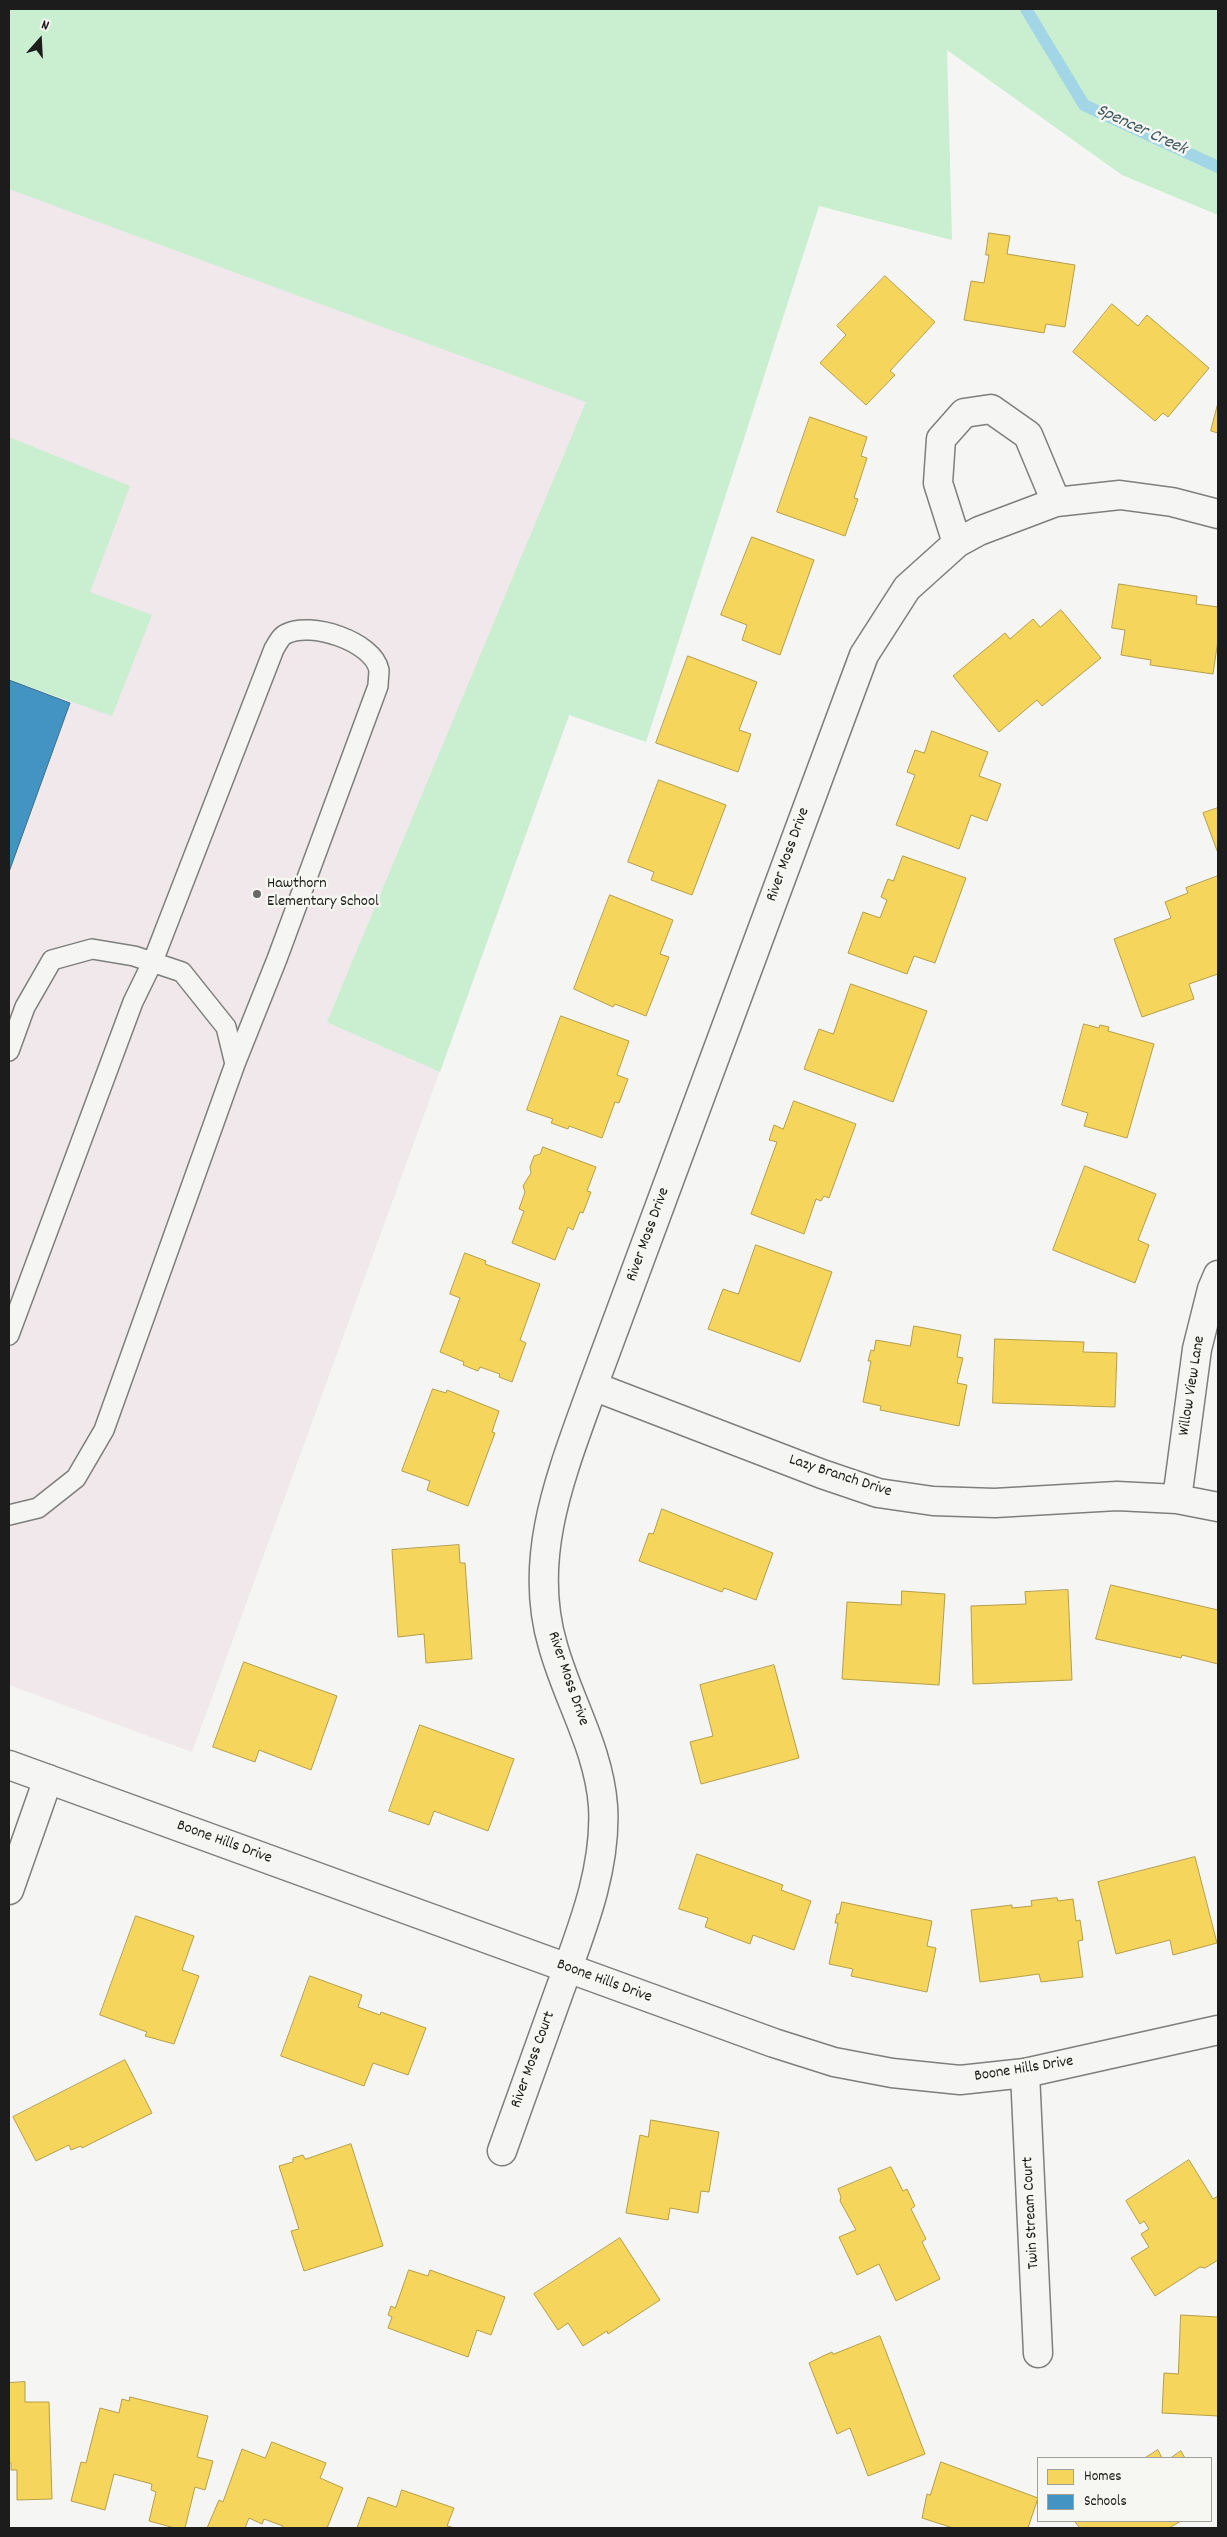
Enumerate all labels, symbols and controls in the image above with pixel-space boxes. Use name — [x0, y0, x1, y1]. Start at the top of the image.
north arrow — [15, 15, 65, 65]
text: N — [38, 15, 51, 36]
water label: Spencer Creek — [1092, 101, 1190, 161]
street label: River Moss Drive — [763, 805, 815, 905]
place label: Hawthorn Elementary School — [267, 875, 379, 913]
marker: Hawthorn Elementary School — [251, 888, 263, 900]
street label: River Moss Drive — [623, 1185, 675, 1285]
street label: Willow View Lane — [1176, 1335, 1210, 1437]
street label: Lazy Branch Drive — [786, 1451, 894, 1503]
street label: River Moss Drive — [542, 1629, 592, 1729]
street label: Boone Hills Drive — [174, 1817, 274, 1869]
street label: Boone Hills Drive — [554, 1956, 654, 2008]
street label: River Moss Court — [508, 2009, 560, 2111]
street label: Boone Hills Drive — [973, 2053, 1075, 2087]
street label: Twin Stream Court — [1019, 2156, 1045, 2270]
legend — [1037, 2457, 1212, 2522]
text: Homes — [1084, 2466, 1122, 2488]
text: Schools — [1084, 2491, 1127, 2513]

